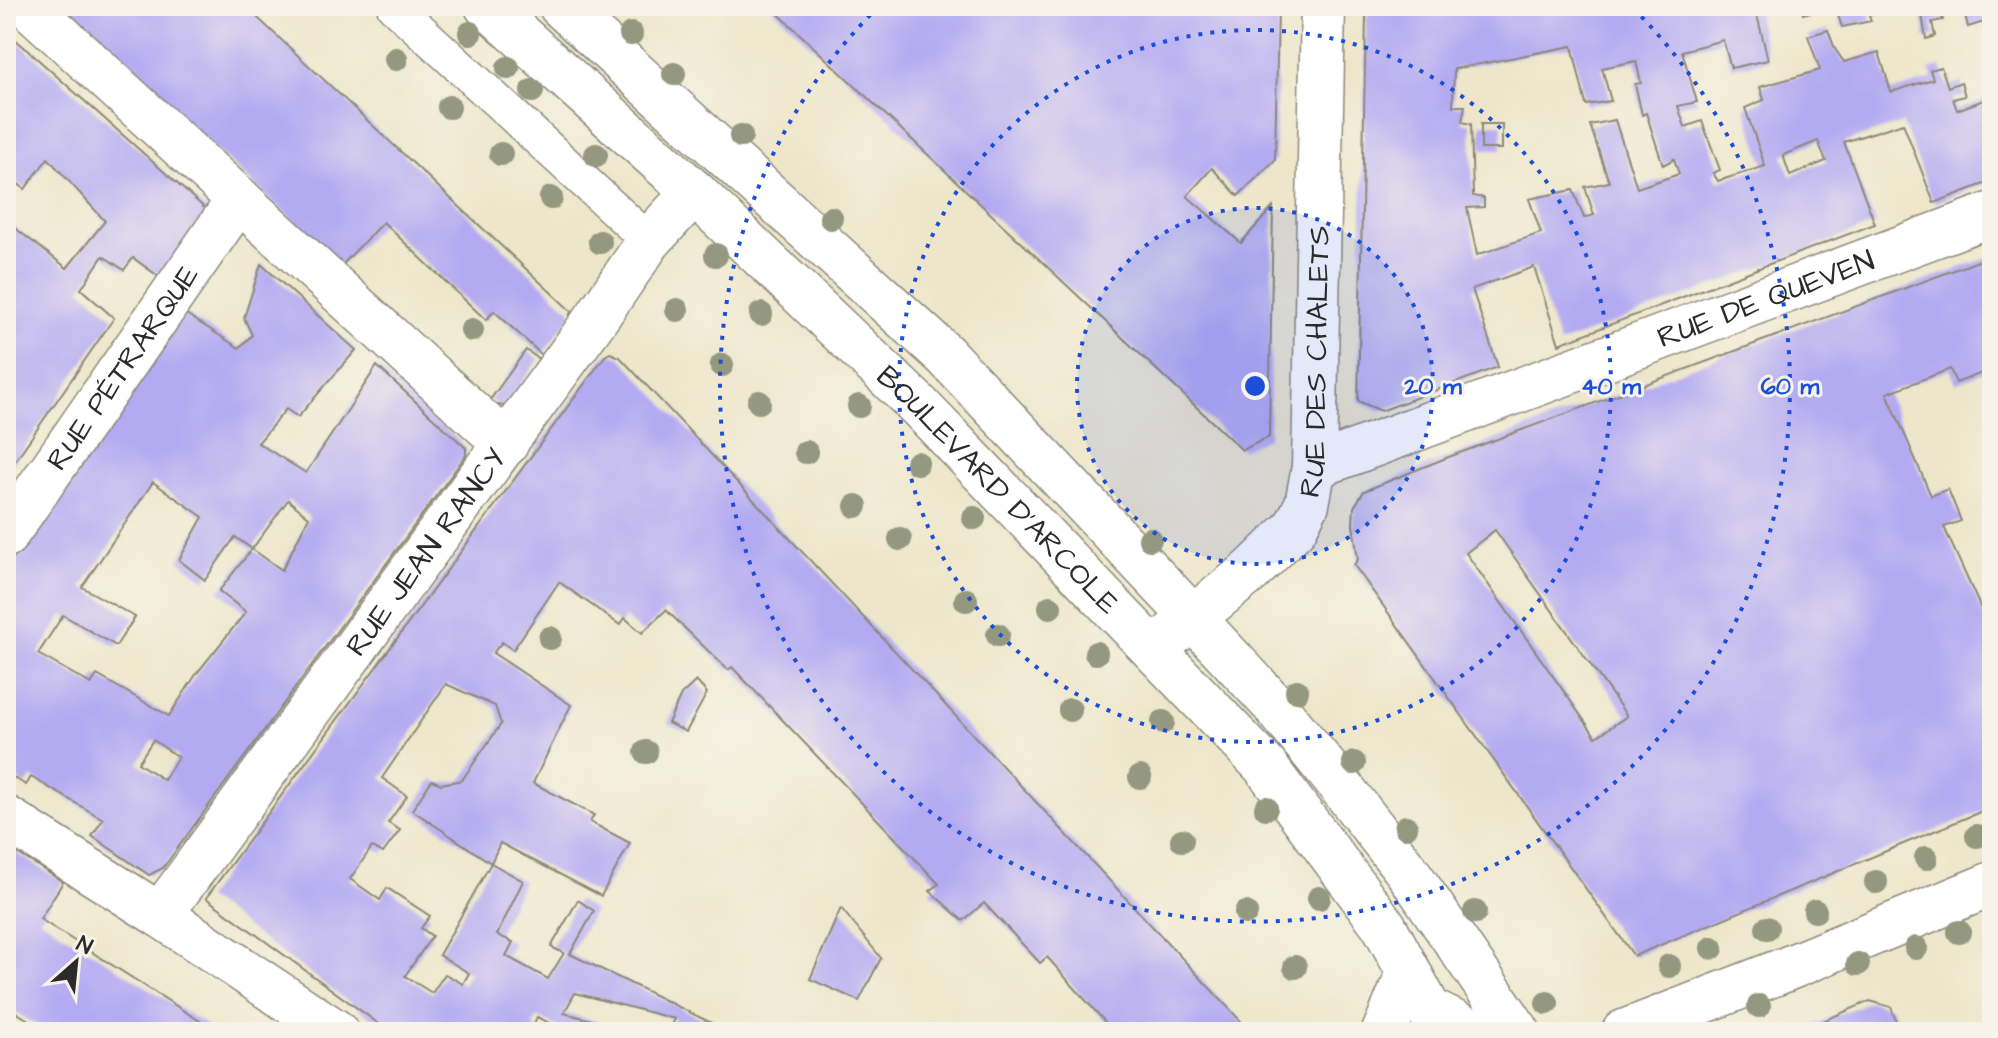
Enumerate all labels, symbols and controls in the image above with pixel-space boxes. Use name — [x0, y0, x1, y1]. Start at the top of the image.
street label: RUE DES CHALETS — [1289, 225, 1341, 501]
street label: RUE DE QUEVEN — [1651, 240, 1880, 359]
street label: RUE PÉTRARQUE — [37, 256, 209, 479]
street label: BOULEVARD D'ARCOLE — [867, 356, 1129, 624]
text: 20 m — [1403, 370, 1462, 404]
text: 40 m — [1581, 370, 1641, 404]
text: 60 m — [1761, 370, 1820, 404]
centre of rings — [1241, 372, 1269, 400]
street label: RUE JEAN RANCY — [336, 440, 517, 665]
north arrow — [36, 922, 116, 1002]
text: N — [71, 929, 98, 963]

